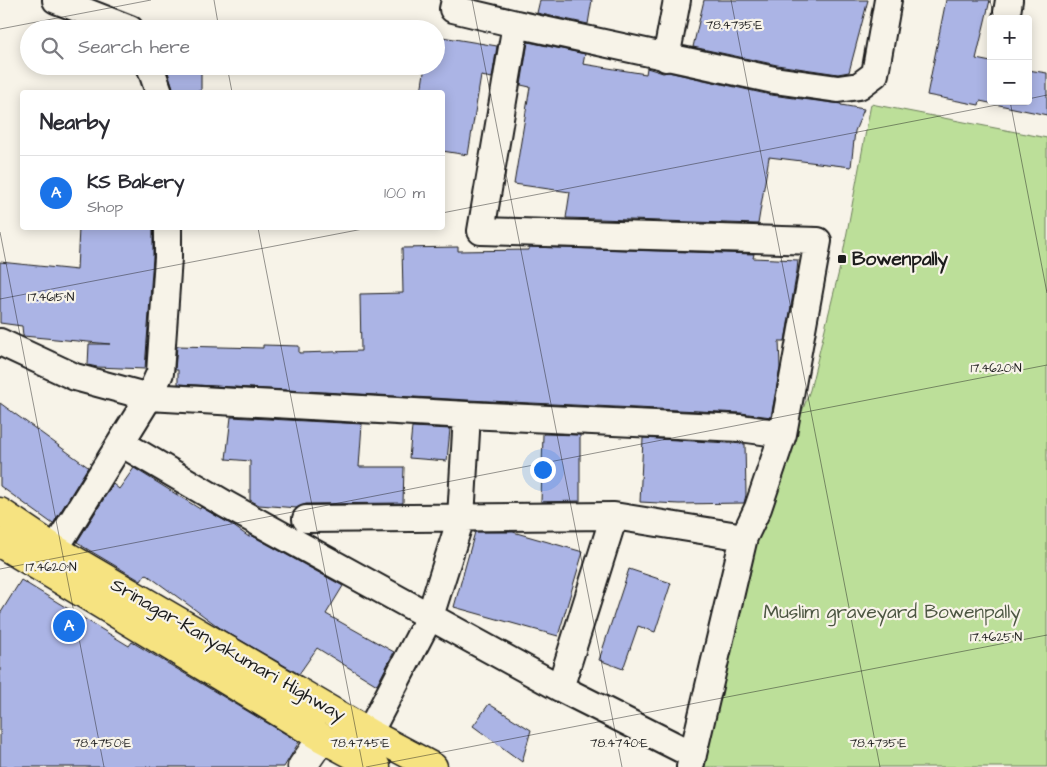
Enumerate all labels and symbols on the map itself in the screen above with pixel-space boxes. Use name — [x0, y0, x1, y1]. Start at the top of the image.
text: 78.4735°E — [706, 17, 762, 34]
place label: Bowenpally — [852, 246, 949, 274]
marker: Bowenpally — [836, 253, 848, 265]
text: 17.4615°N — [28, 289, 75, 306]
text: 17.4620°N — [971, 360, 1022, 377]
your location — [530, 457, 556, 483]
text: 17.4620°N — [26, 559, 77, 576]
street label: Srinagar-Kanyakumari Highway — [105, 572, 351, 730]
park label: Muslim graveyard Bowenpally — [763, 599, 1021, 627]
pin: A — [53, 607, 85, 645]
text: 17.4625°N — [970, 629, 1022, 646]
text: 78.4750°E — [73, 735, 131, 752]
text: 78.4745°E — [331, 735, 389, 752]
text: 78.4740°E — [590, 735, 648, 752]
text: 78.4735°E — [850, 735, 906, 752]

